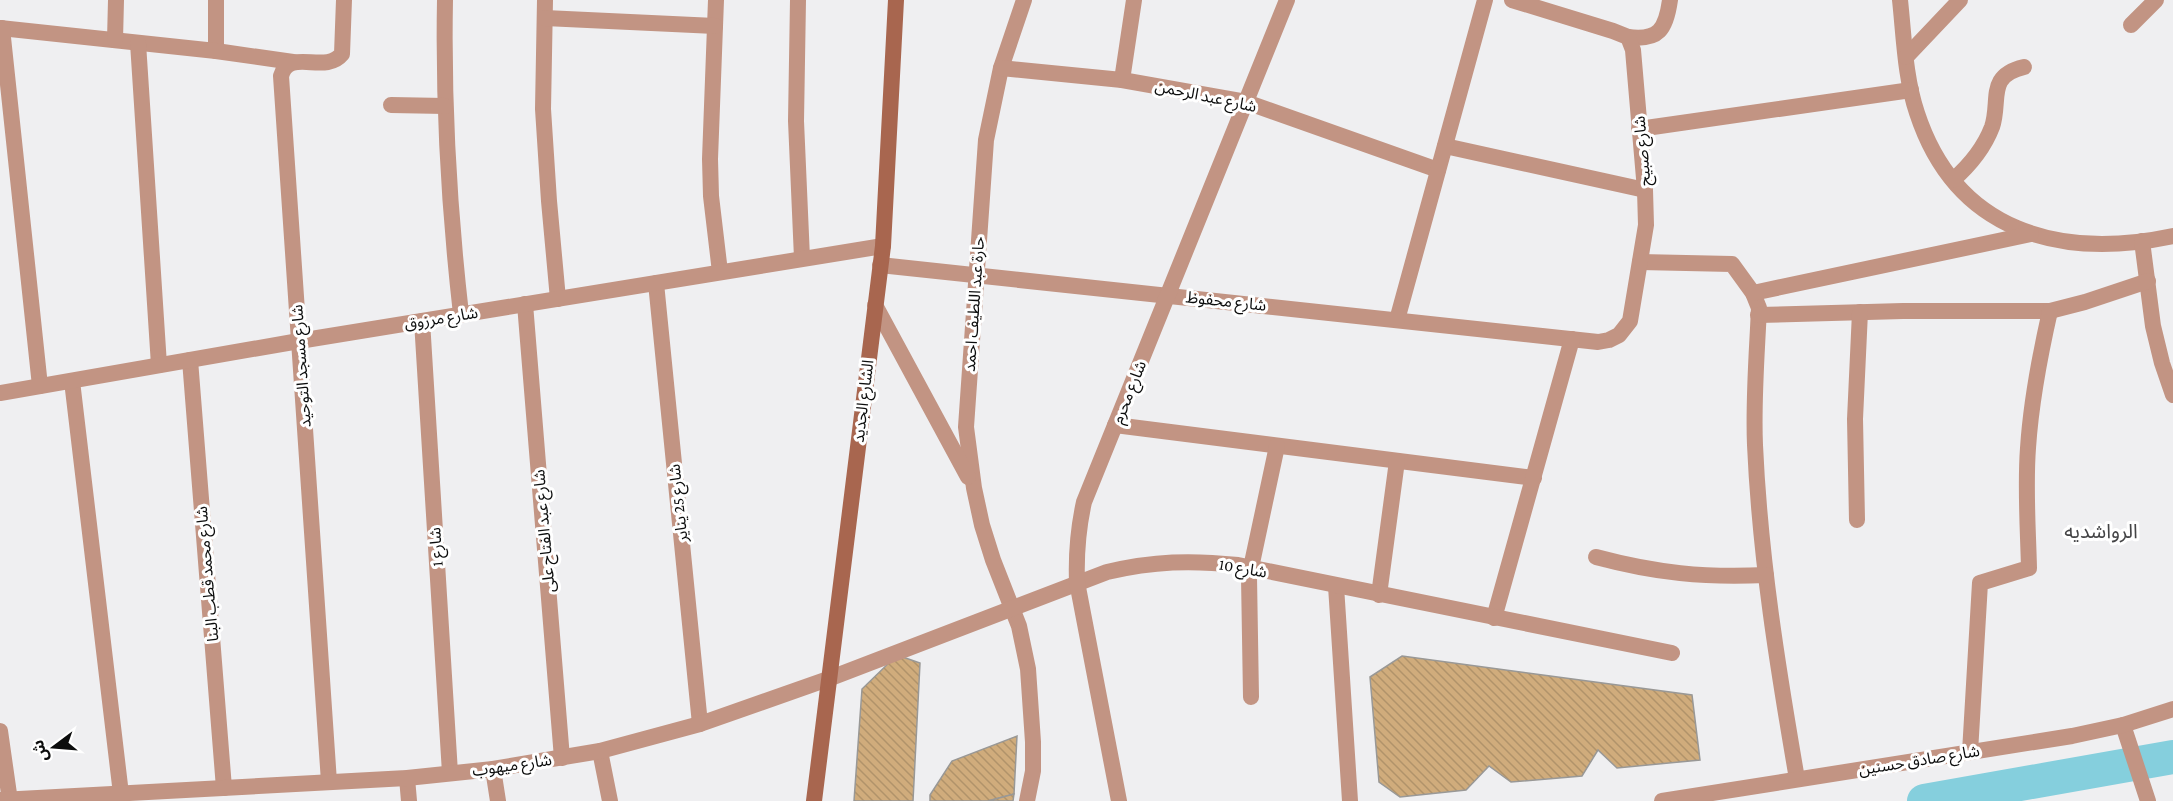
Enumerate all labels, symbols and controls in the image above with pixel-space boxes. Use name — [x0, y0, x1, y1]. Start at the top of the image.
street label: شارع عبد الرحمن — [1153, 77, 1258, 119]
street label: شارع صبيح — [1630, 115, 1658, 187]
street label: حارة عبد اللطيف احمد — [961, 236, 988, 372]
street label: شارع محفوظ — [1184, 288, 1267, 318]
street label: شارع مسجد التوحيد — [288, 304, 318, 428]
street label: شارع مرزوق — [403, 304, 480, 336]
street label: شارع محرم — [1109, 358, 1153, 427]
street label: الشارع الجديد — [849, 359, 880, 444]
street label: شارع 25 يناير — [665, 463, 695, 544]
street label: شارع عبد الفتاح على — [530, 468, 562, 593]
street label: شارع محمد قطب البنا — [193, 505, 225, 643]
district label: الرواشديه — [2064, 520, 2138, 543]
street label: شارع 1 — [426, 526, 450, 567]
street label: شارع 10 — [1217, 555, 1268, 585]
north arrow — [24, 717, 84, 777]
text: ش — [29, 738, 52, 764]
street label: شارع صادق حسنين — [1857, 742, 1981, 782]
street label: شارع ميهوب — [471, 751, 553, 783]

